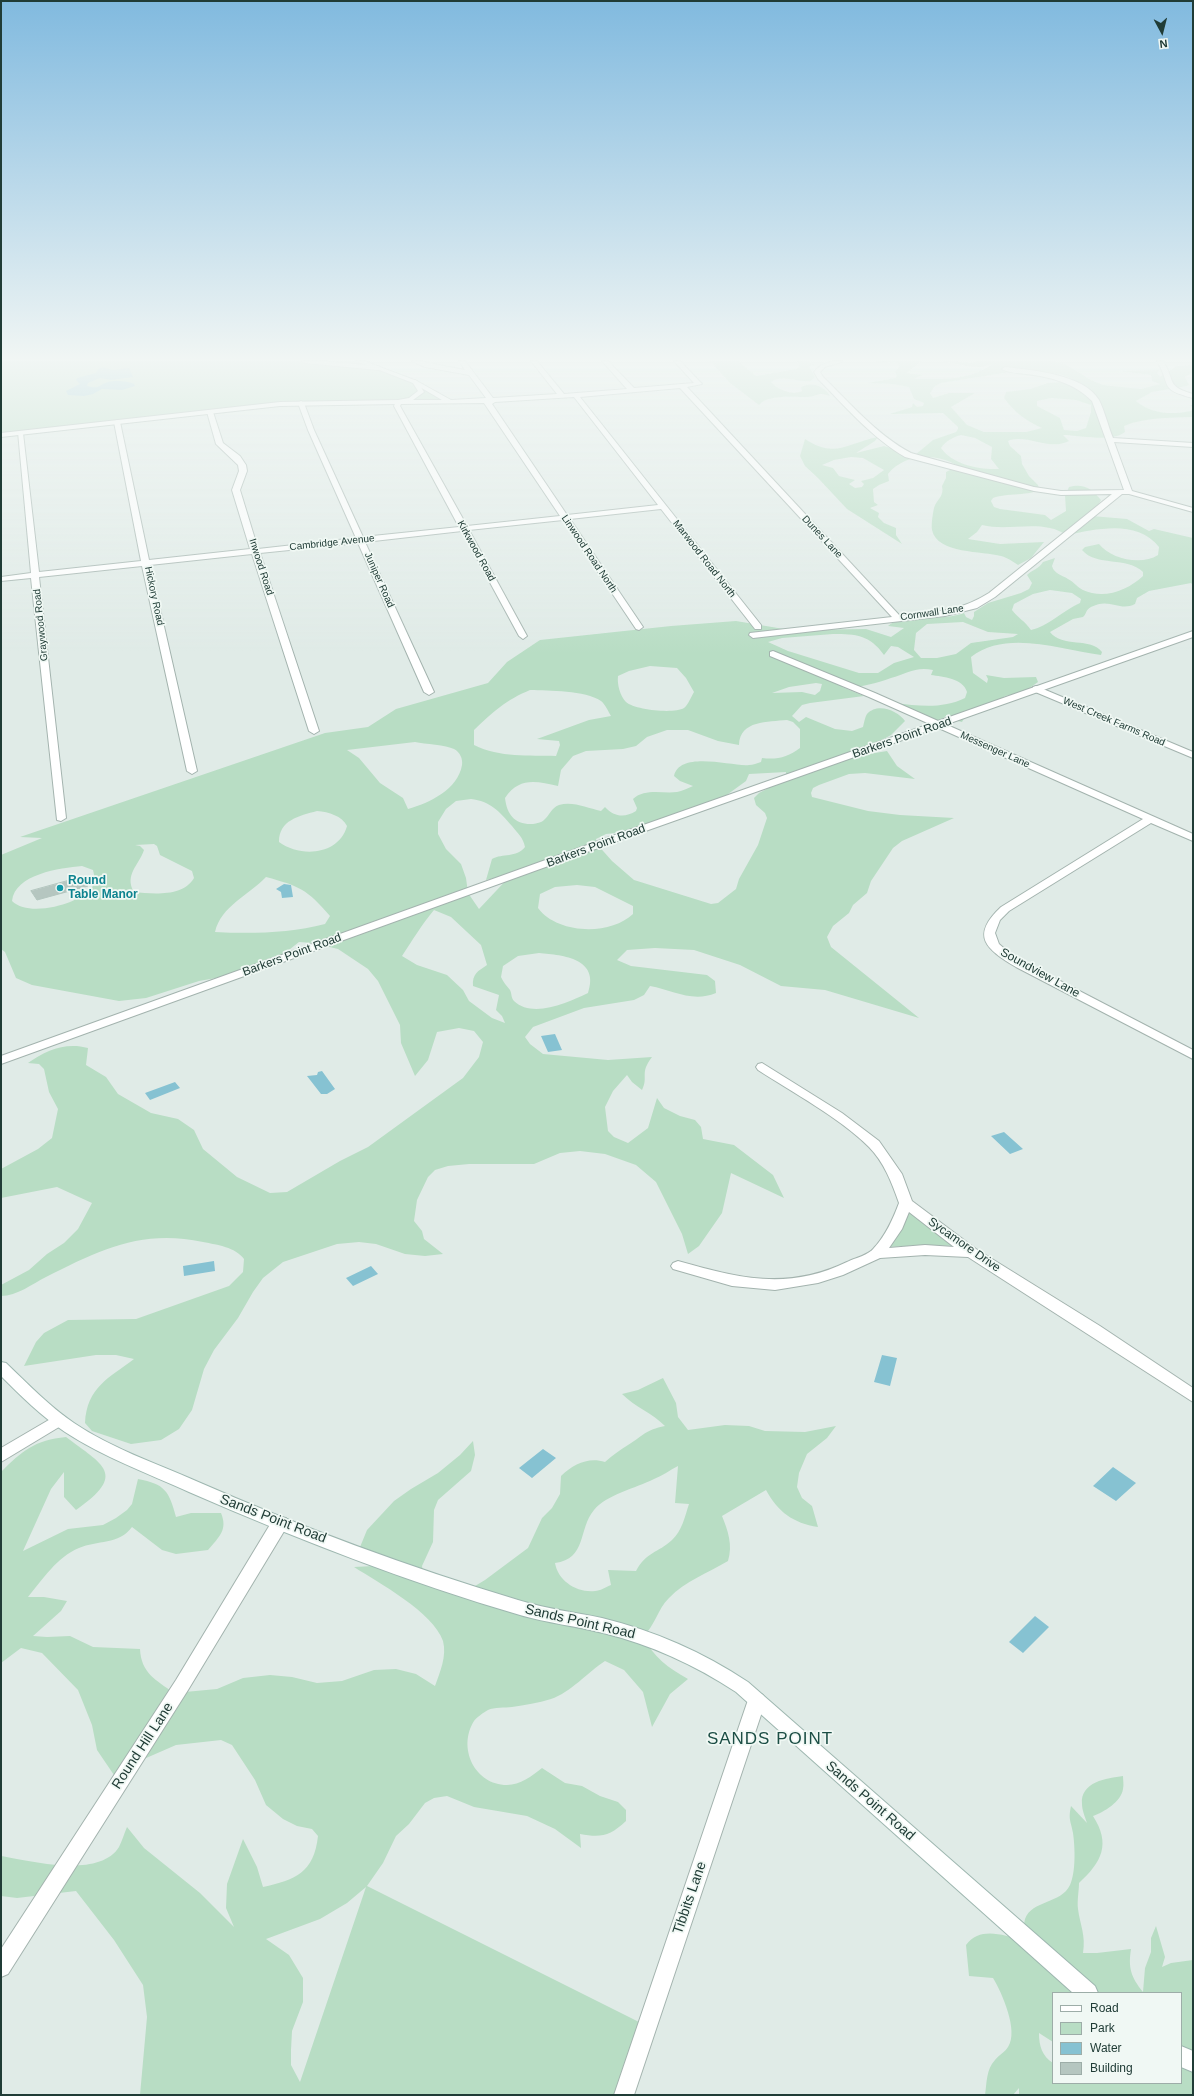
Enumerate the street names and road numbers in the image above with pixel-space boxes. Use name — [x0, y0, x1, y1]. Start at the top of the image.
street label: Linwood Road North — [559, 513, 619, 595]
street label: Dunes Lane — [799, 513, 845, 561]
street label: Kirkwood Road — [454, 518, 498, 584]
street label: Marwood Road North — [670, 518, 738, 600]
street label: Cambridge Avenue — [289, 533, 375, 553]
street label: Inwood Road — [246, 537, 276, 597]
street label: Juniper Road — [361, 550, 397, 610]
street label: Hickory Road — [142, 565, 166, 627]
street label: Graywood Road — [31, 588, 51, 662]
street label: Cornwall Lane — [900, 603, 964, 623]
street label: West Creek Farms Road — [1061, 695, 1167, 749]
street label: Barkers Point Road — [850, 714, 954, 762]
street label: Messenger Lane — [959, 729, 1031, 771]
street label: Barkers Point Road — [545, 821, 647, 871]
street label: Barkers Point Road — [241, 930, 343, 980]
street label: Soundview Lane — [998, 945, 1082, 1001]
street label: Sycamore Drive — [925, 1215, 1003, 1275]
street label: Sands Point Road — [217, 1491, 329, 1547]
street label: Sands Point Road — [523, 1601, 637, 1643]
street label: Round Hill Lane — [109, 1700, 177, 1792]
street label: Sands Point Road — [822, 1758, 918, 1844]
street label: Tibbits Lane — [670, 1859, 710, 1937]

